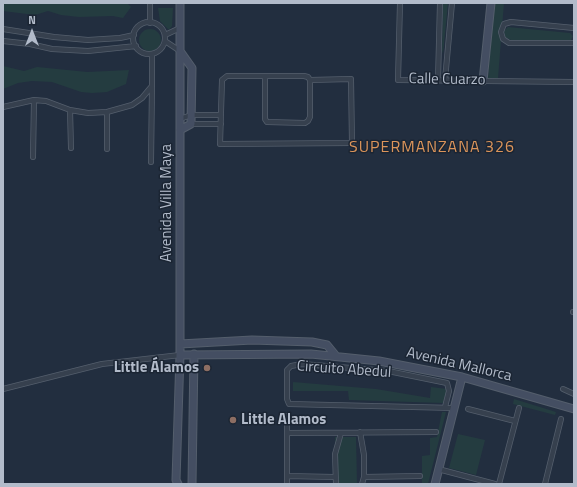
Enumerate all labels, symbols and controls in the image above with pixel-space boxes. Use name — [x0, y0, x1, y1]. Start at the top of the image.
north arrow — [12, 12, 52, 52]
text: N — [28, 12, 36, 28]
street label: Calle Cuarzo — [408, 70, 486, 90]
district label: SUPERMANZANA 326 — [349, 138, 515, 158]
street label: Avenida Villa Maya — [158, 144, 176, 262]
street label: Avenida Mallorca — [405, 344, 513, 386]
street label: Circuito Abedul — [296, 358, 392, 382]
place label: Little Álamos — [114, 359, 199, 377]
marker: Little Álamos — [202, 363, 212, 373]
place label: Little Alamos — [241, 411, 326, 429]
marker: Little Alamos — [228, 415, 238, 425]

